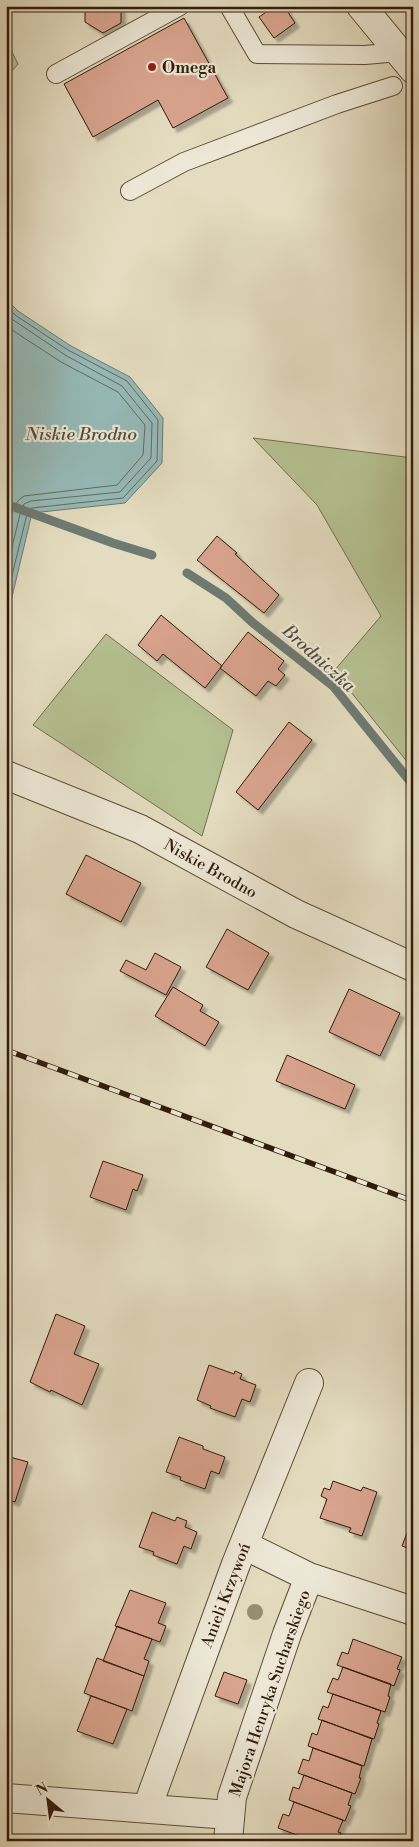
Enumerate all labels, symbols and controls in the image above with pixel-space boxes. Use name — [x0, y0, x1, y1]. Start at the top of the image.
place label: Omega — [162, 58, 217, 78]
marker: Omega — [146, 61, 158, 73]
water label: Niskie Brodno — [24, 423, 137, 446]
water label: Brodniczka — [276, 619, 361, 698]
street label: Niskie Brodno — [160, 835, 261, 903]
street label: Anieli Krzywoń — [196, 1540, 255, 1651]
street label: Majora Henryka Sucharskiego — [225, 1587, 315, 1799]
north arrow — [22, 1774, 72, 1824]
text: N — [33, 1779, 51, 1800]

